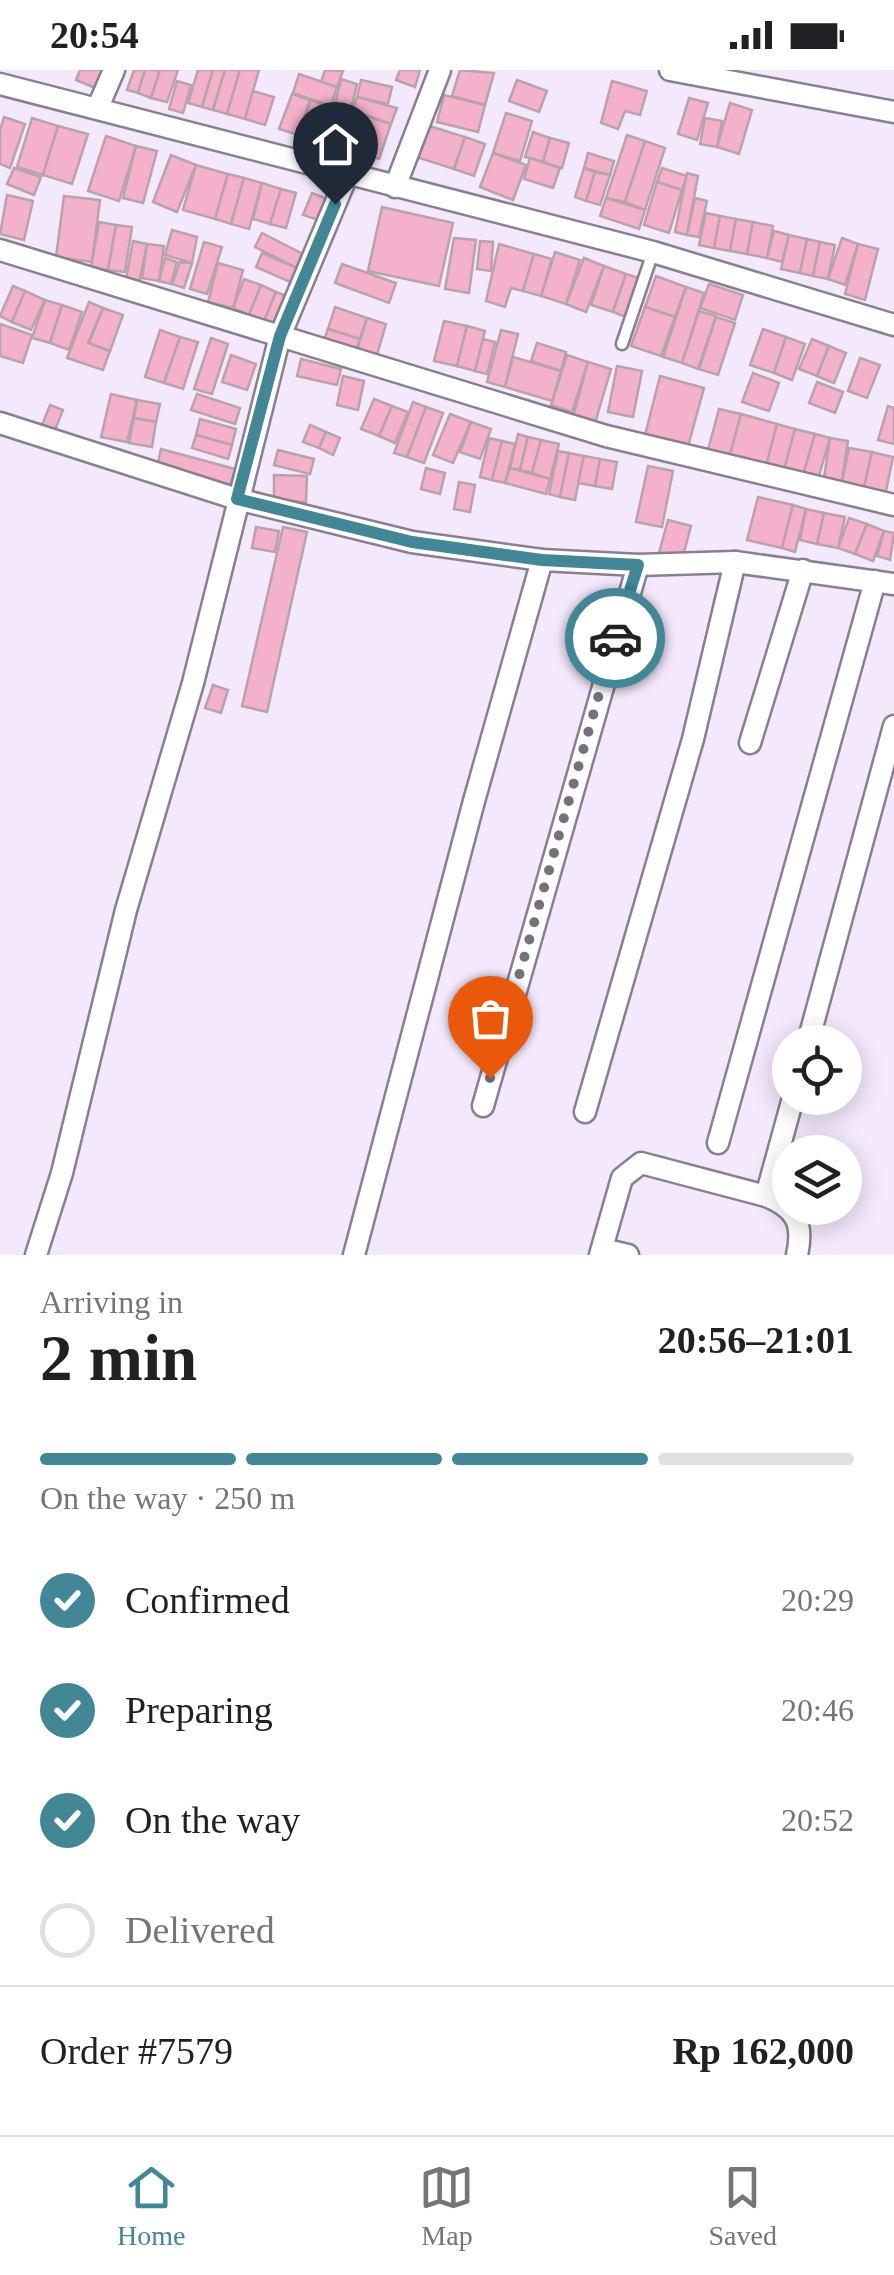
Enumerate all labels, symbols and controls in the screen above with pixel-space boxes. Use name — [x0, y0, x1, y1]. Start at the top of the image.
text: 20:54 — [50, 14, 139, 56]
pin — [293, 102, 378, 205]
icon: home — [308, 117, 363, 172]
courier — [565, 588, 665, 688]
icon: car — [588, 611, 643, 666]
pin — [448, 976, 533, 1079]
icon: bag — [463, 991, 518, 1046]
map controls — [772, 1025, 862, 1225]
button: locate — [772, 1025, 862, 1115]
button: layers — [772, 1135, 862, 1225]
text: Arriving in — [40, 1284, 183, 1320]
text: 20:56–21:01 — [658, 1319, 854, 1361]
text: 2 min — [40, 1322, 197, 1394]
text: On the way · 250 m — [40, 1480, 295, 1516]
icon: check — [40, 1573, 95, 1628]
text: Confirmed — [125, 1579, 290, 1621]
text: 20:29 — [781, 1582, 854, 1618]
icon: check — [40, 1683, 95, 1738]
text: Preparing — [125, 1689, 273, 1731]
text: 20:46 — [781, 1692, 854, 1728]
icon: check — [40, 1793, 95, 1848]
text: On the way — [125, 1799, 300, 1841]
text: 20:52 — [781, 1802, 854, 1838]
text: Delivered — [125, 1909, 275, 1951]
text: Order #7579 — [40, 2030, 233, 2072]
text: Rp 162,000 — [672, 2030, 854, 2072]
tab: Home — [117, 2160, 185, 2252]
tab: Map — [419, 2160, 474, 2252]
tab: Saved — [709, 2160, 777, 2252]

